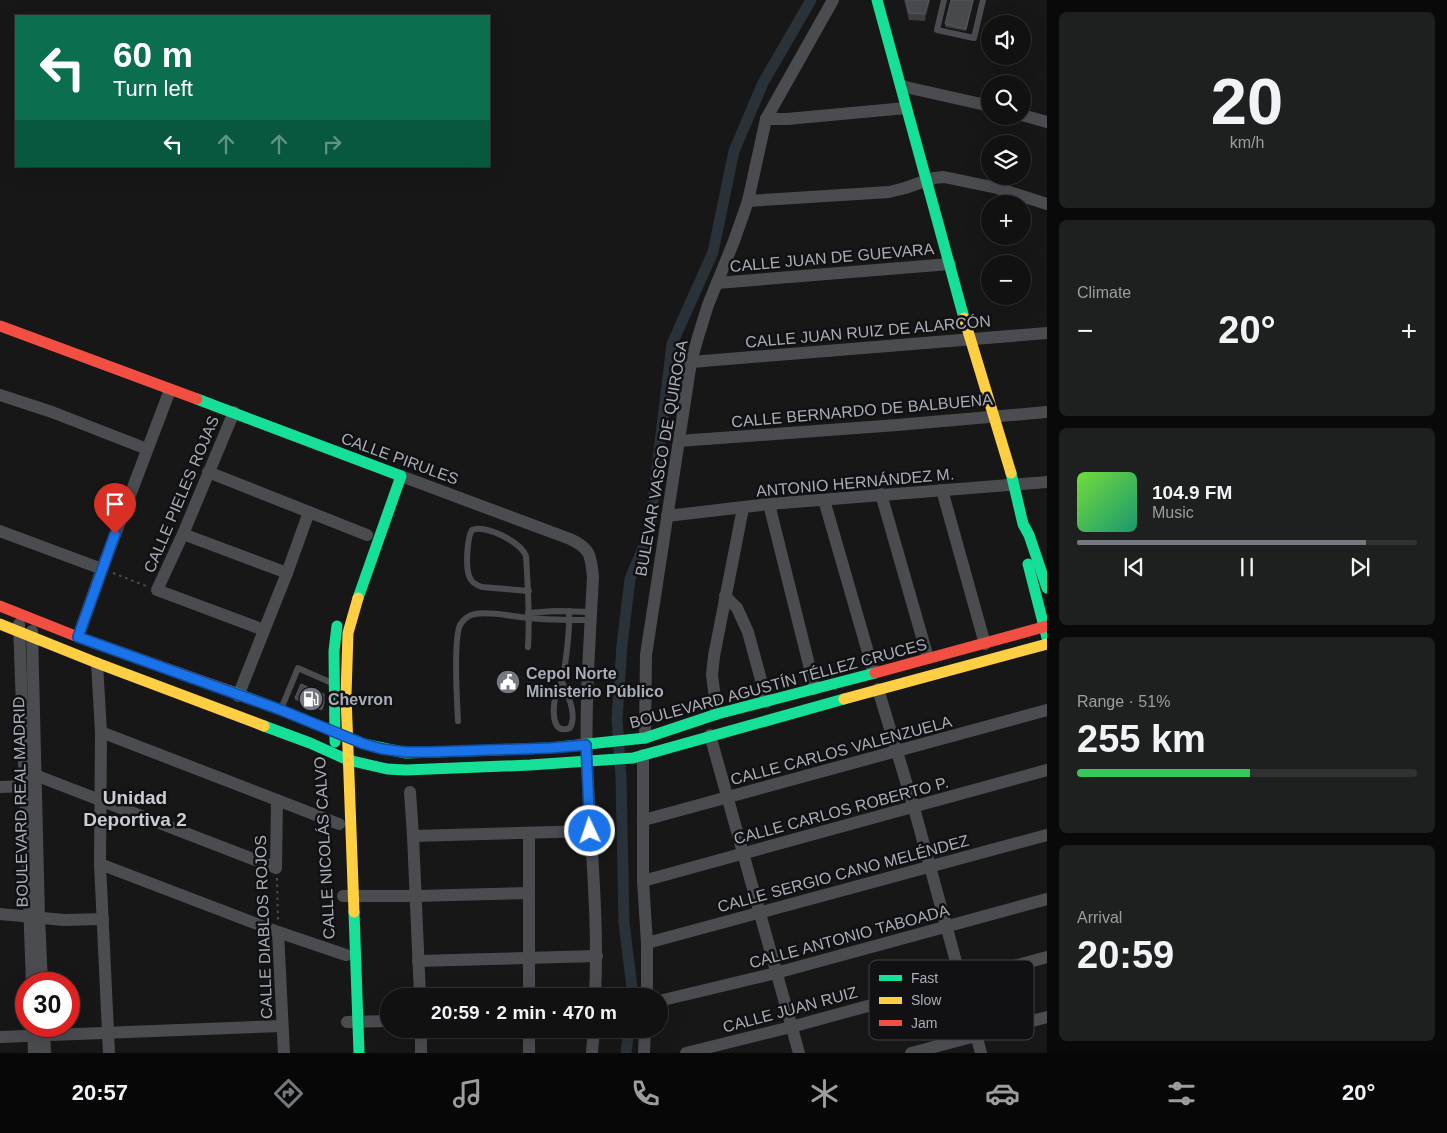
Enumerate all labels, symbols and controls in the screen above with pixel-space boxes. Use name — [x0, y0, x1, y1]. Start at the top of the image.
map controls — [981, 15, 1031, 305]
button: sound — [981, 15, 1031, 65]
icon: left — [30, 35, 95, 100]
text: 60 m — [113, 35, 193, 74]
text: 20 — [1211, 65, 1283, 138]
button: search — [981, 75, 1031, 125]
text: Turn left — [113, 76, 193, 101]
icon: left — [159, 130, 187, 158]
icon: ahead — [212, 130, 240, 158]
icon: ahead — [265, 130, 293, 158]
icon: right — [318, 130, 346, 158]
text: km/h — [1230, 134, 1264, 151]
button: layers — [981, 135, 1031, 185]
button: + — [981, 195, 1031, 245]
street label: CALLE JUAN DE GUEVARA — [729, 240, 935, 275]
button: − — [981, 255, 1031, 305]
text: Climate — [1077, 284, 1131, 301]
text: 20° — [1218, 309, 1276, 351]
street label: CALLE JUAN RUIZ DE ALARCÓN — [745, 311, 991, 351]
text: − — [1077, 315, 1093, 346]
text: + — [1401, 315, 1417, 346]
street label: BULEVAR VASCO DE QUIROGA — [632, 338, 691, 577]
street label: CALLE BERNARDO DE BALBUENA — [731, 391, 994, 430]
street label: CALLE PIELES ROJAS — [141, 413, 222, 575]
street label: CALLE PIRULES — [339, 429, 461, 488]
street label: ANTONIO HERNÁNDEZ M. — [755, 464, 955, 500]
text: 104.9 FM — [1152, 482, 1232, 503]
pin — [94, 483, 136, 534]
icon: arrive — [101, 490, 129, 518]
text: Music — [1152, 504, 1194, 521]
icon: previous — [1120, 553, 1148, 581]
icon: pause — [1233, 553, 1261, 581]
icon: next — [1346, 553, 1374, 581]
street label: BOULEVARD AGUSTÍN TÉLLEZ CRUCES — [627, 635, 929, 731]
place label: Cepol Norte Ministerio Público — [526, 665, 664, 700]
public building icon: Cepol Norte Ministerio Público — [495, 669, 521, 695]
fuel station icon: Chevron — [298, 686, 324, 712]
place label: Chevron — [328, 691, 393, 708]
text: Range · 51% — [1077, 693, 1170, 710]
street label: BOULEVARD REAL MADRID — [10, 696, 31, 907]
street label: CALLE CARLOS VALENZUELA — [729, 713, 954, 788]
text: 255 km — [1077, 718, 1206, 760]
street label: CALLE NICOLÁS CALVO — [310, 756, 338, 940]
street label: CALLE CARLOS ROBERTO P. — [732, 774, 950, 847]
district label: Unidad Deportiva 2 — [83, 787, 187, 830]
position arrow — [563, 804, 615, 856]
street label: CALLE SERGIO CANO MELÉNDEZ — [715, 831, 971, 915]
street label: CALLE DIABLOS ROJOS — [252, 835, 275, 1019]
street label: CALLE ANTONIO TABOADA — [747, 901, 951, 971]
text: Arrival — [1077, 909, 1122, 926]
text: 20:59 — [1077, 934, 1174, 976]
legend — [869, 960, 1034, 1040]
text: Fast — [911, 970, 938, 986]
speed limit sign: 30 — [15, 972, 80, 1037]
street label: CALLE JUAN RUIZ — [721, 983, 860, 1036]
text: Slow — [911, 992, 942, 1008]
text: 20:59 · 2 min · 470 m — [431, 1002, 617, 1023]
text: Jam — [911, 1015, 937, 1031]
icon: directions — [271, 1076, 306, 1111]
icon: music — [450, 1076, 485, 1111]
icon: phone — [628, 1076, 663, 1111]
icon: climate — [807, 1076, 842, 1111]
icon: car — [985, 1076, 1020, 1111]
icon: filters — [1164, 1076, 1199, 1111]
text: 20:57 — [72, 1080, 128, 1105]
text: 20° — [1342, 1080, 1375, 1105]

